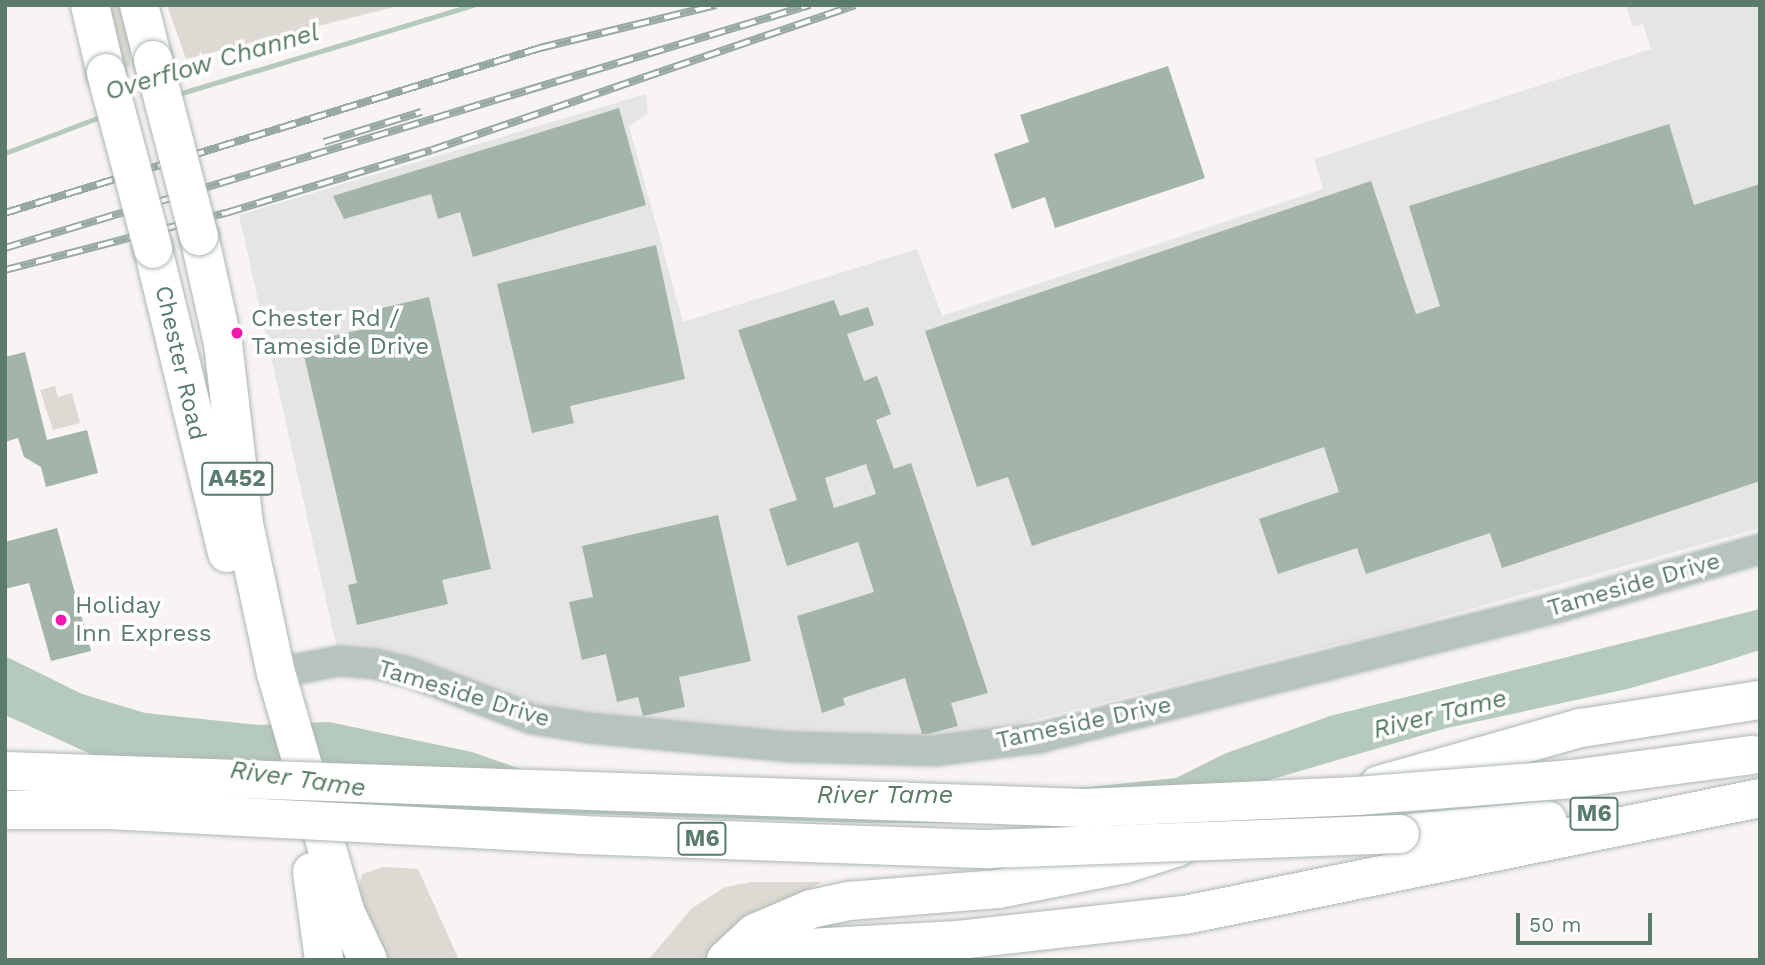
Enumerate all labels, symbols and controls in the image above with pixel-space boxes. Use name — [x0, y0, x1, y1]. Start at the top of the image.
water label: Overflow Channel — [101, 16, 323, 108]
street label: Chester Road — [148, 283, 212, 443]
place label: Chester Rd / Tameside Drive — [251, 305, 429, 361]
marker: Chester Rd / Tameside Drive — [229, 325, 245, 341]
road number: A452 — [200, 460, 274, 499]
street label: Tameside Drive — [1544, 547, 1724, 623]
place label: Holiday Inn Express — [75, 592, 212, 648]
marker: Holiday Inn Express — [53, 612, 69, 628]
street label: Tameside Drive — [375, 654, 553, 734]
water label: River Tame — [1369, 682, 1511, 746]
street label: Tameside Drive — [994, 690, 1174, 756]
water label: River Tame — [227, 754, 369, 804]
water label: River Tame — [816, 779, 954, 811]
road number: M6 — [1568, 794, 1620, 834]
road number: M6 — [676, 820, 728, 859]
scale bar — [1520, 898, 1656, 942]
text: 50 m — [1529, 912, 1581, 937]

